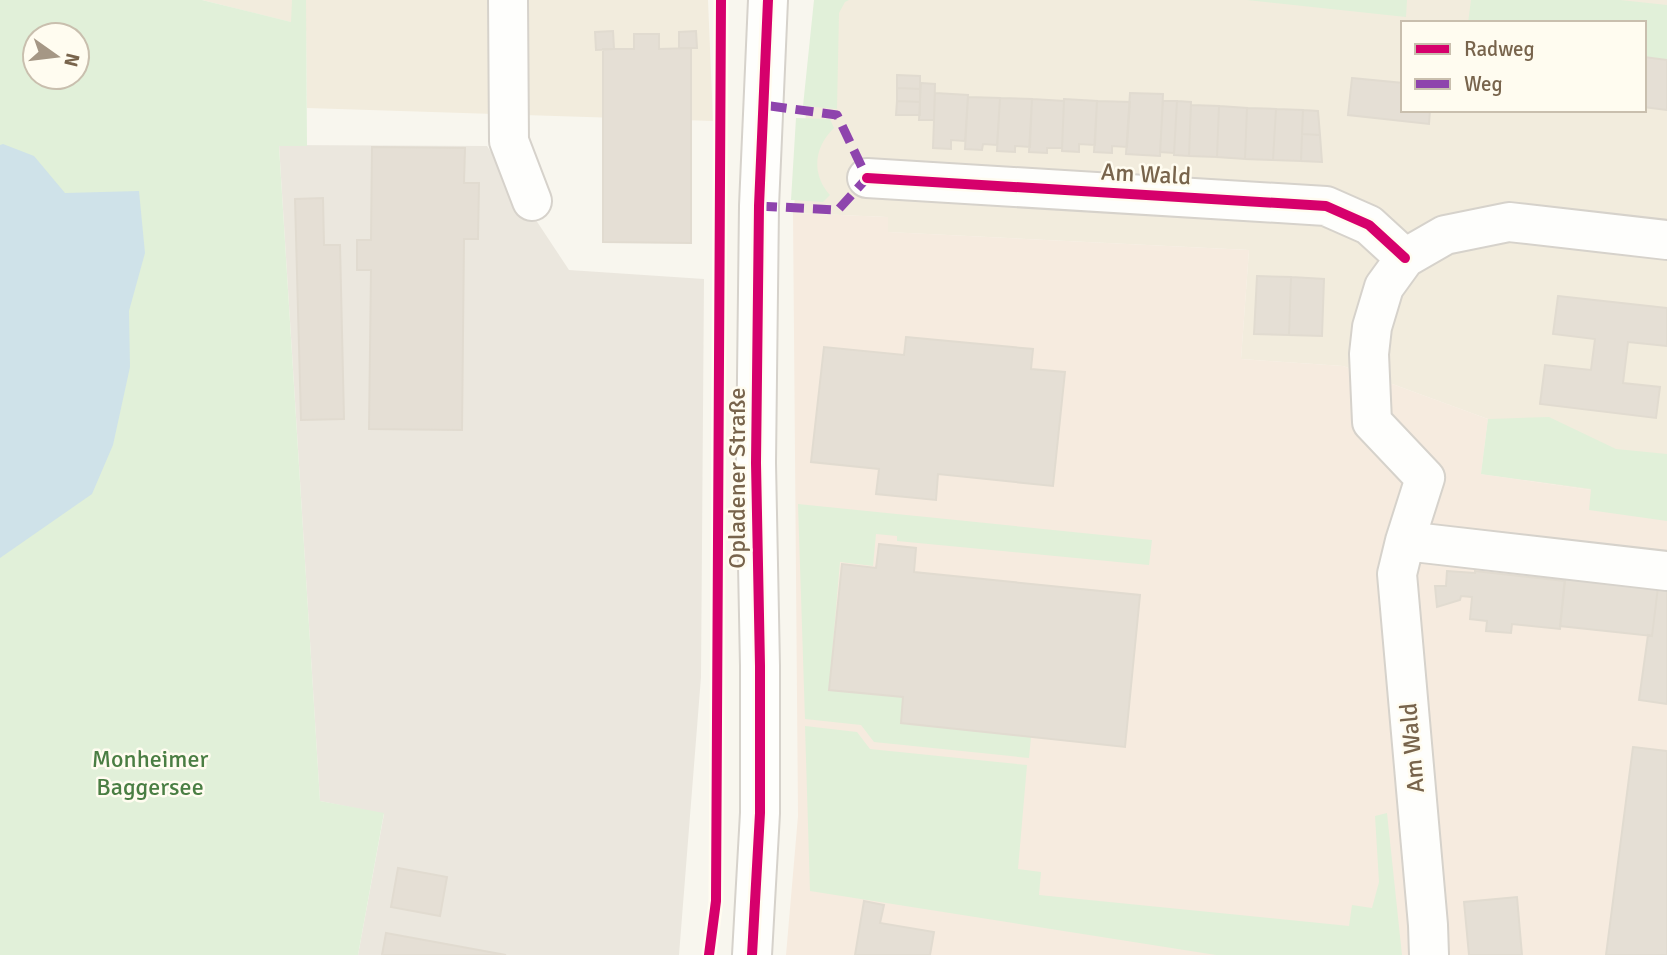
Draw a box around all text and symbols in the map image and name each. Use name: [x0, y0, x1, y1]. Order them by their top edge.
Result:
north arrow: [21, 21, 91, 91]
legend: [1401, 21, 1646, 112]
text: Radweg: [1464, 36, 1535, 62]
text: N: [58, 51, 85, 69]
text: Weg: [1464, 71, 1503, 97]
street label: Am Wald: [1100, 157, 1192, 191]
street label: Opladener Straße: [722, 387, 752, 569]
street label: Am Wald: [1393, 702, 1431, 794]
park label: Monheimer Baggersee: [92, 744, 208, 802]

